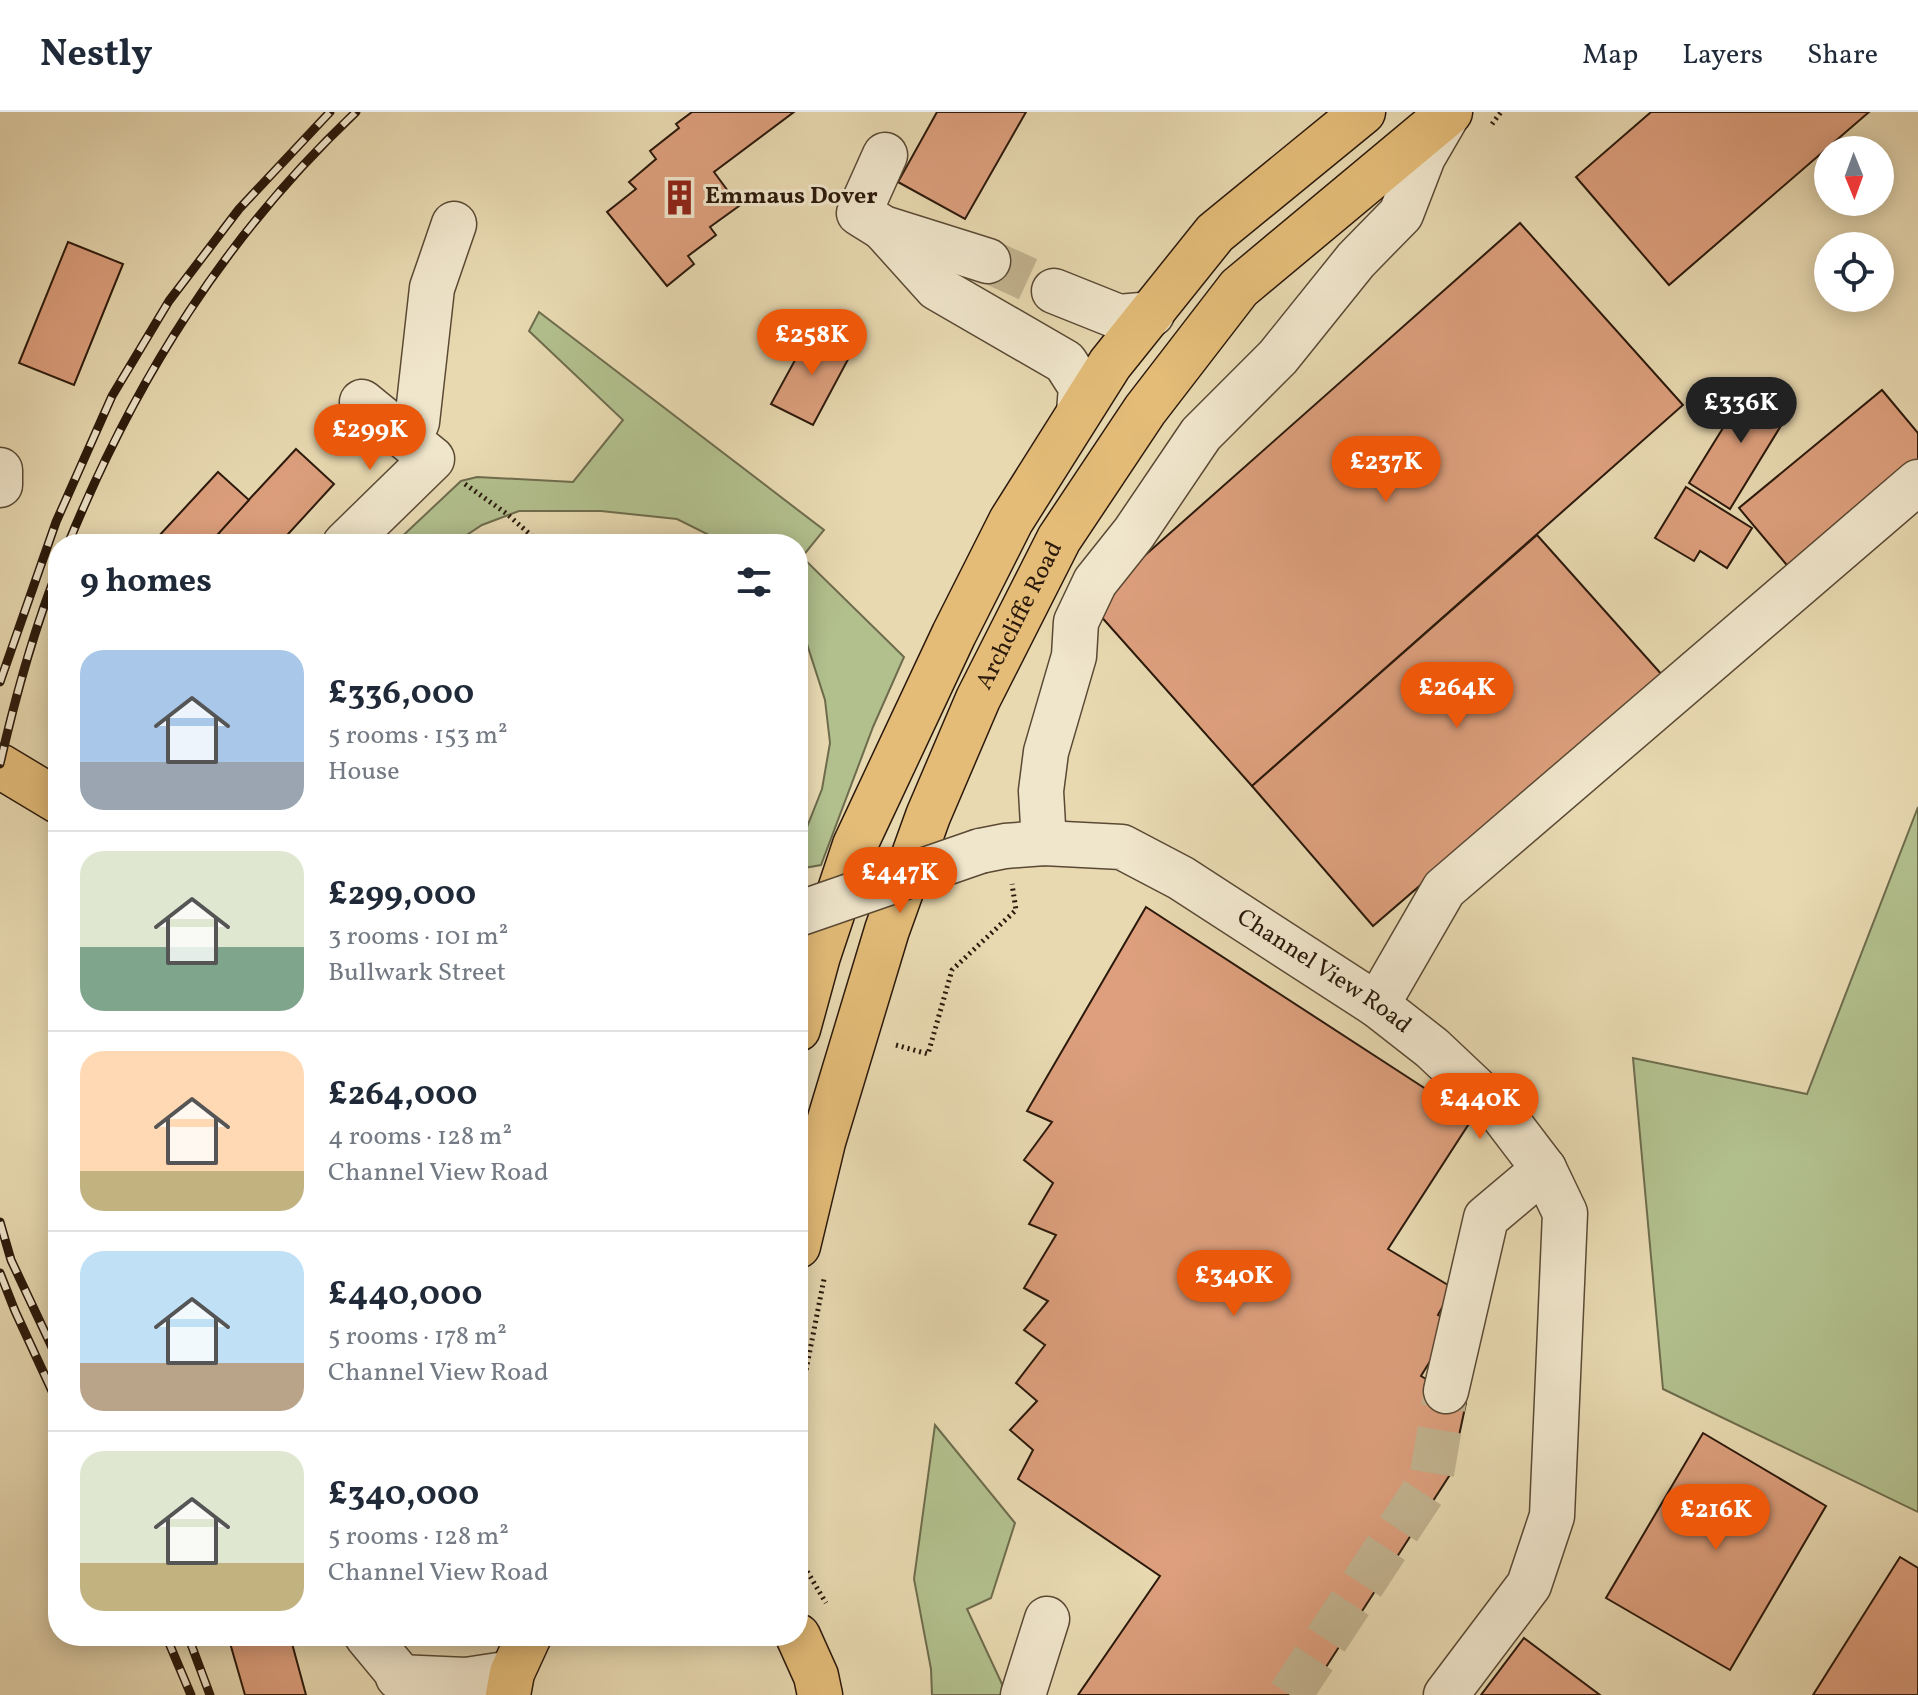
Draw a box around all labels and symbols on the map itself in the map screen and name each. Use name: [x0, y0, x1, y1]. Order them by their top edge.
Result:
north arrow: [1814, 136, 1894, 216]
building icon: Emmaus Dover: [660, 178, 698, 216]
place label: Emmaus Dover: [705, 180, 878, 214]
pin: £258K: [756, 309, 868, 377]
pin: £336K: [1685, 377, 1797, 445]
pin: £299K: [314, 404, 426, 472]
pin: £237K: [1330, 436, 1442, 504]
street label: Archcliffe Road: [968, 536, 1072, 696]
pin: £264K: [1401, 662, 1513, 730]
pin: £447K: [844, 847, 956, 915]
street label: Channel View Road: [1229, 901, 1418, 1042]
pin: £440K: [1424, 1073, 1536, 1141]
pin: £340K: [1178, 1250, 1290, 1318]
pin: £216K: [1660, 1484, 1772, 1552]

